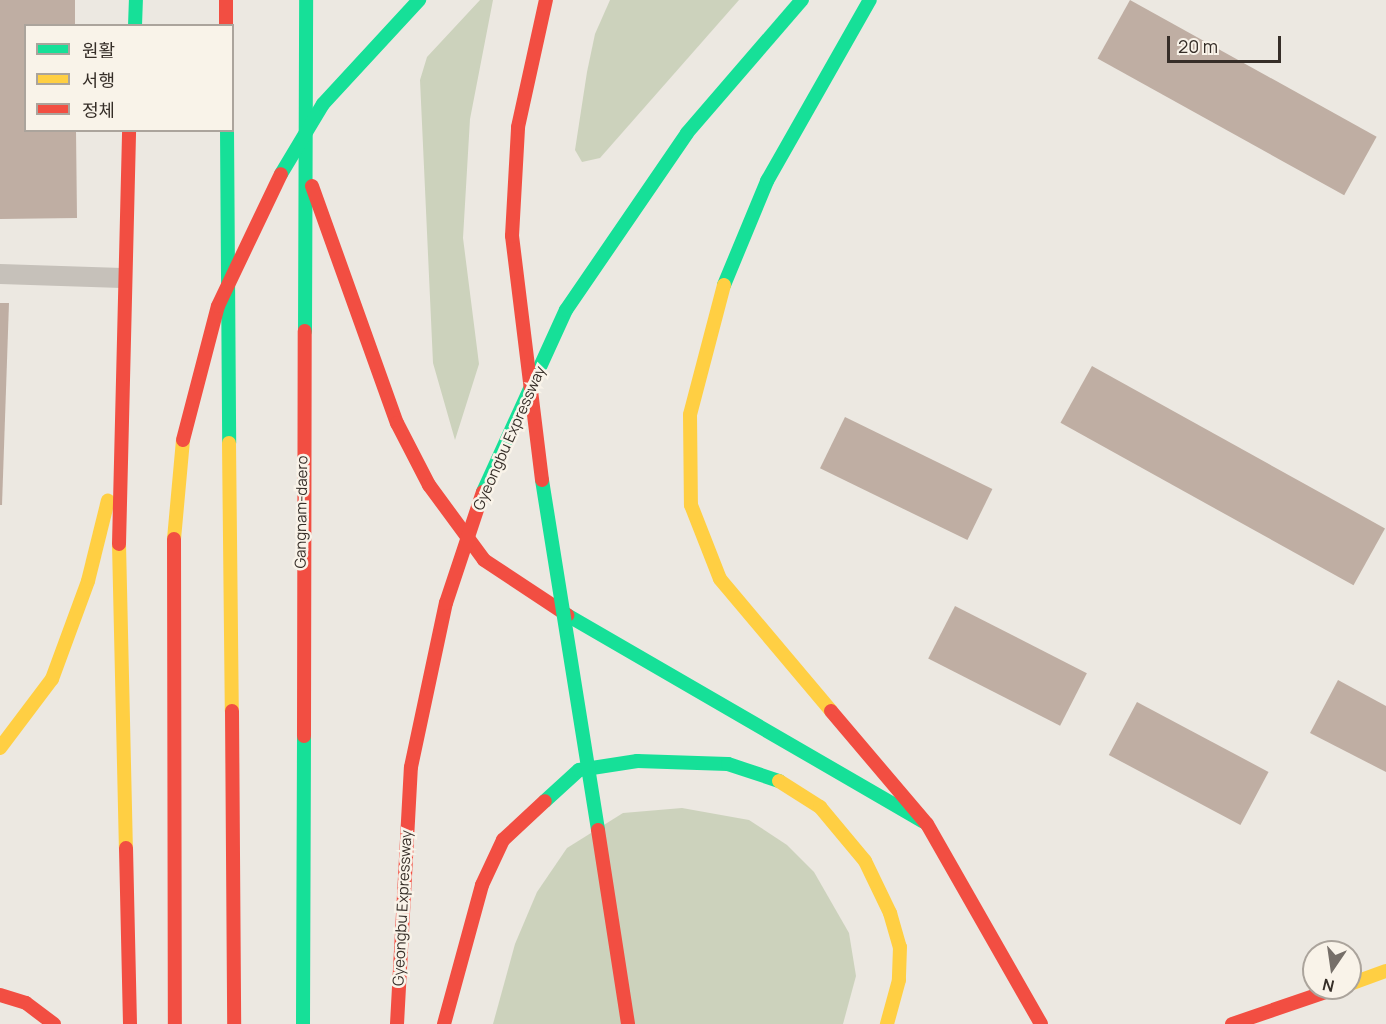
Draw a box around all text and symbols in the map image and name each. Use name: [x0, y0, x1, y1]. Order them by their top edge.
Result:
legend: [24, 24, 234, 132]
scale bar: [1170, 24, 1284, 62]
text: 20 m: [1178, 34, 1218, 58]
text: 원활: [82, 38, 115, 62]
text: 서행: [82, 68, 115, 92]
text: 정체: [82, 98, 115, 122]
street label: Gyeongbu Expressway: [469, 363, 549, 513]
street label: Gangnam-daero: [291, 455, 311, 569]
street label: Gyeongbu Expressway: [389, 830, 415, 986]
north arrow: [1302, 940, 1362, 1000]
text: N: [1320, 974, 1336, 998]

